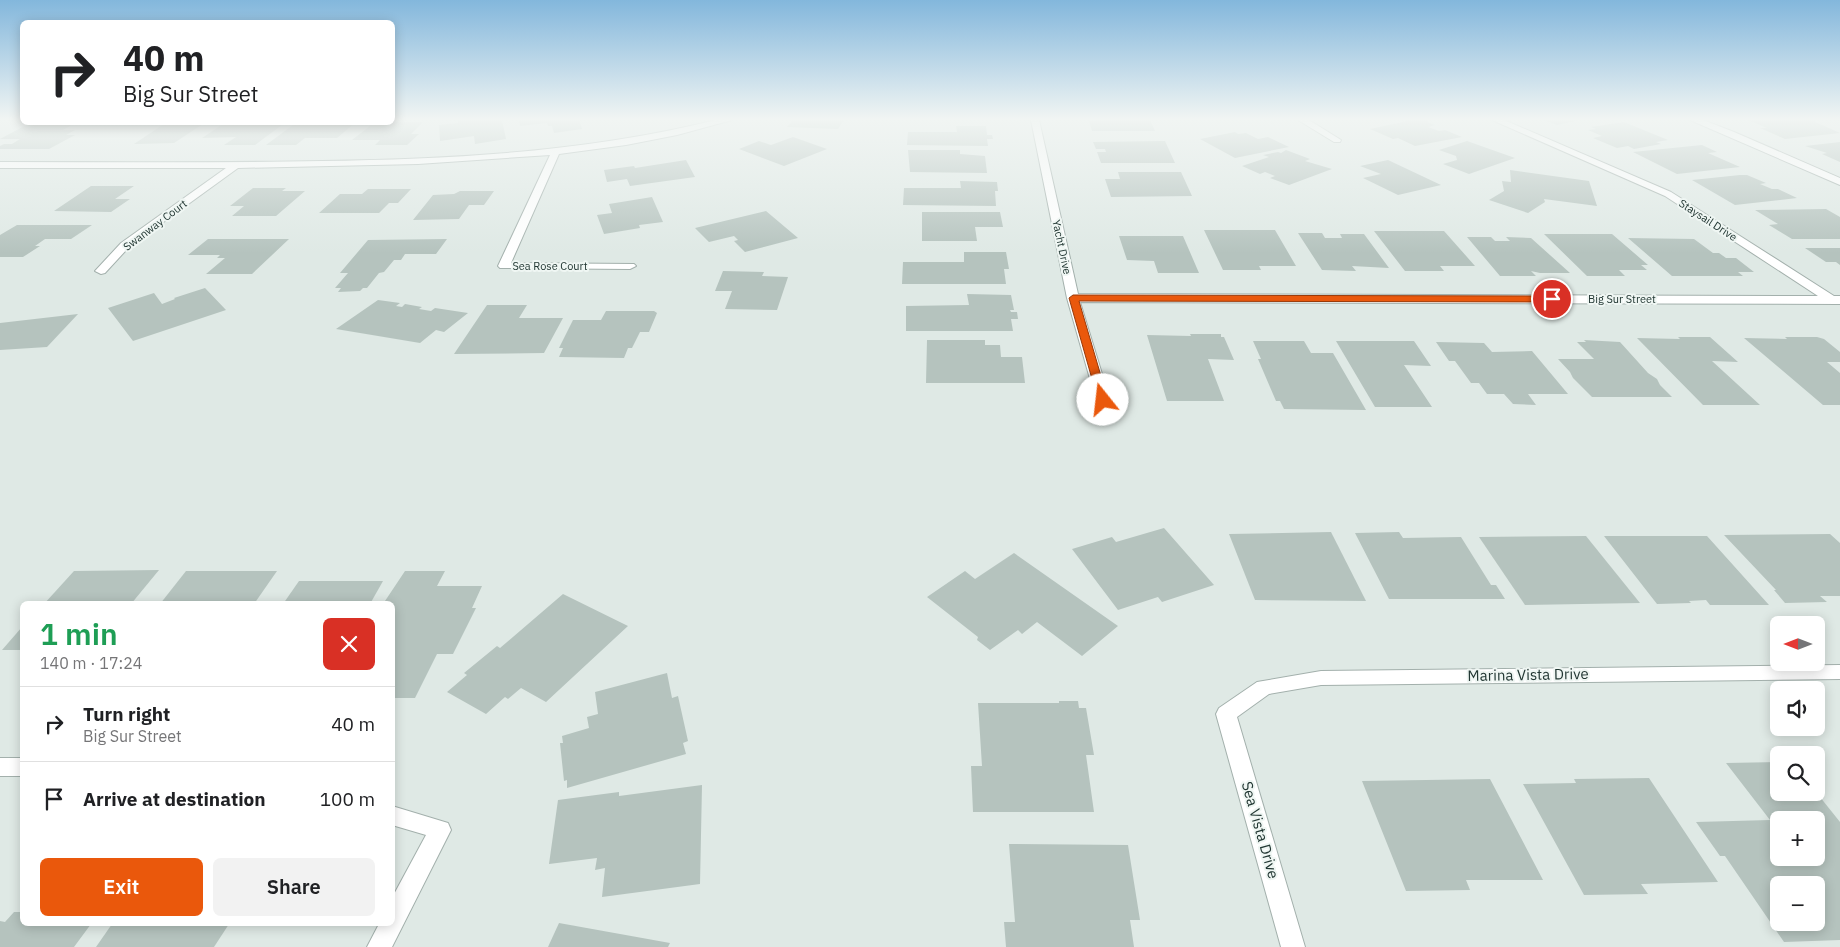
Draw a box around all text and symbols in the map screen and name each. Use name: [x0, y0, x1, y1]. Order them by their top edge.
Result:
text: 40 m: [123, 35, 205, 81]
icon: right: [40, 40, 105, 105]
text: Big Sur Street: [123, 79, 259, 108]
street label: Swanway Court: [120, 196, 190, 254]
street label: Staysail Drive: [1676, 196, 1740, 244]
street label: Yacht Drive: [1049, 218, 1075, 276]
street label: Sea Rose Court: [512, 259, 588, 273]
pin: [1531, 278, 1573, 320]
icon: arrive: [1538, 285, 1566, 313]
street label: Big Sur Street: [1588, 292, 1656, 306]
position arrow: [1076, 373, 1128, 425]
text: 1 min: [40, 614, 118, 653]
north arrow: [1770, 616, 1825, 671]
map controls: [1770, 616, 1825, 931]
button: close: [323, 618, 375, 670]
text: 140 m · 17:24: [40, 653, 142, 673]
street label: Marina Vista Drive: [1467, 664, 1589, 685]
button: sound: [1770, 681, 1825, 736]
text: Turn right: [83, 702, 170, 726]
icon: right: [40, 710, 68, 738]
text: 40 m: [331, 712, 375, 736]
text: Big Sur Street: [83, 726, 182, 746]
button: search: [1770, 746, 1825, 801]
street label: Sea Vista Drive: [1238, 779, 1283, 881]
icon: arrive: [40, 785, 68, 813]
text: Arrive at destination: [83, 787, 266, 811]
text: 100 m: [320, 787, 375, 811]
button: +: [1770, 811, 1825, 866]
button: Exit: [40, 858, 203, 916]
button: Share: [213, 858, 375, 916]
button: −: [1770, 876, 1825, 931]

